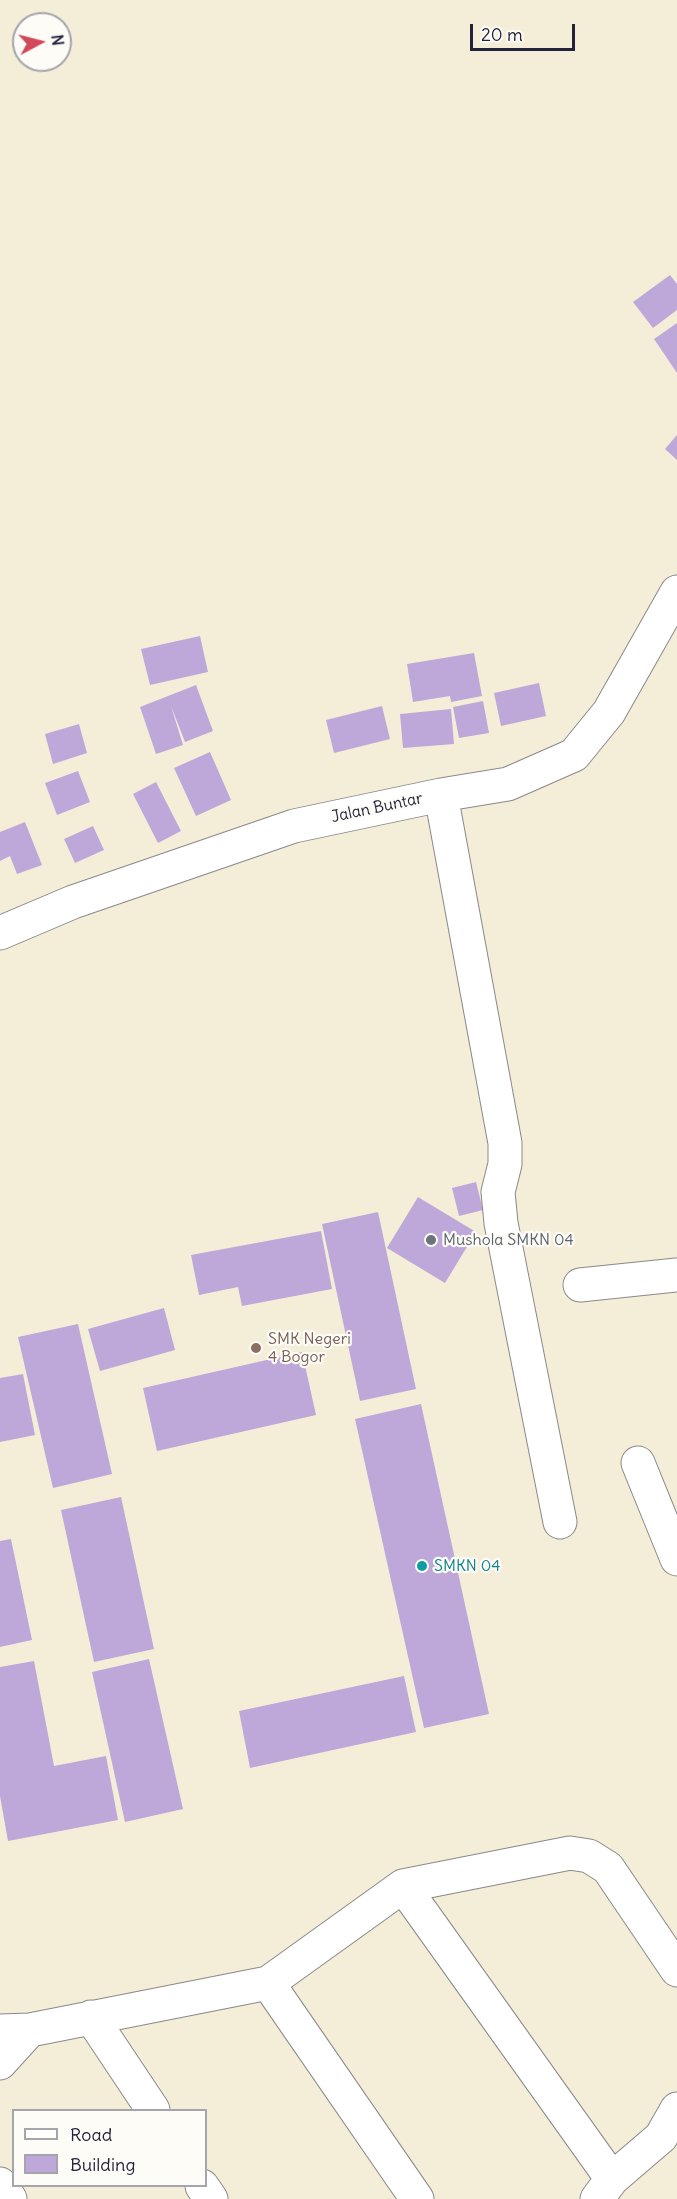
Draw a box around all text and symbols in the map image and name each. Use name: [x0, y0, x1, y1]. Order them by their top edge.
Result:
north arrow: [12, 12, 72, 72]
scale bar: [473, 12, 578, 50]
text: 20 m: [481, 23, 523, 46]
text: N: [47, 33, 68, 47]
street label: Jalan Buntar: [330, 789, 424, 827]
place label: Mushola SMKN 04: [443, 1230, 574, 1250]
marker: Mushola SMKN 04: [424, 1233, 438, 1247]
place label: SMK Negeri 4 Bogor: [268, 1329, 351, 1367]
marker: SMK Negeri 4 Bogor: [249, 1341, 263, 1355]
place label: SMKN 04: [434, 1556, 500, 1576]
marker: SMKN 04: [415, 1559, 429, 1573]
legend: [12, 2109, 207, 2187]
text: Road: [70, 2123, 112, 2146]
text: Building: [70, 2153, 135, 2176]

